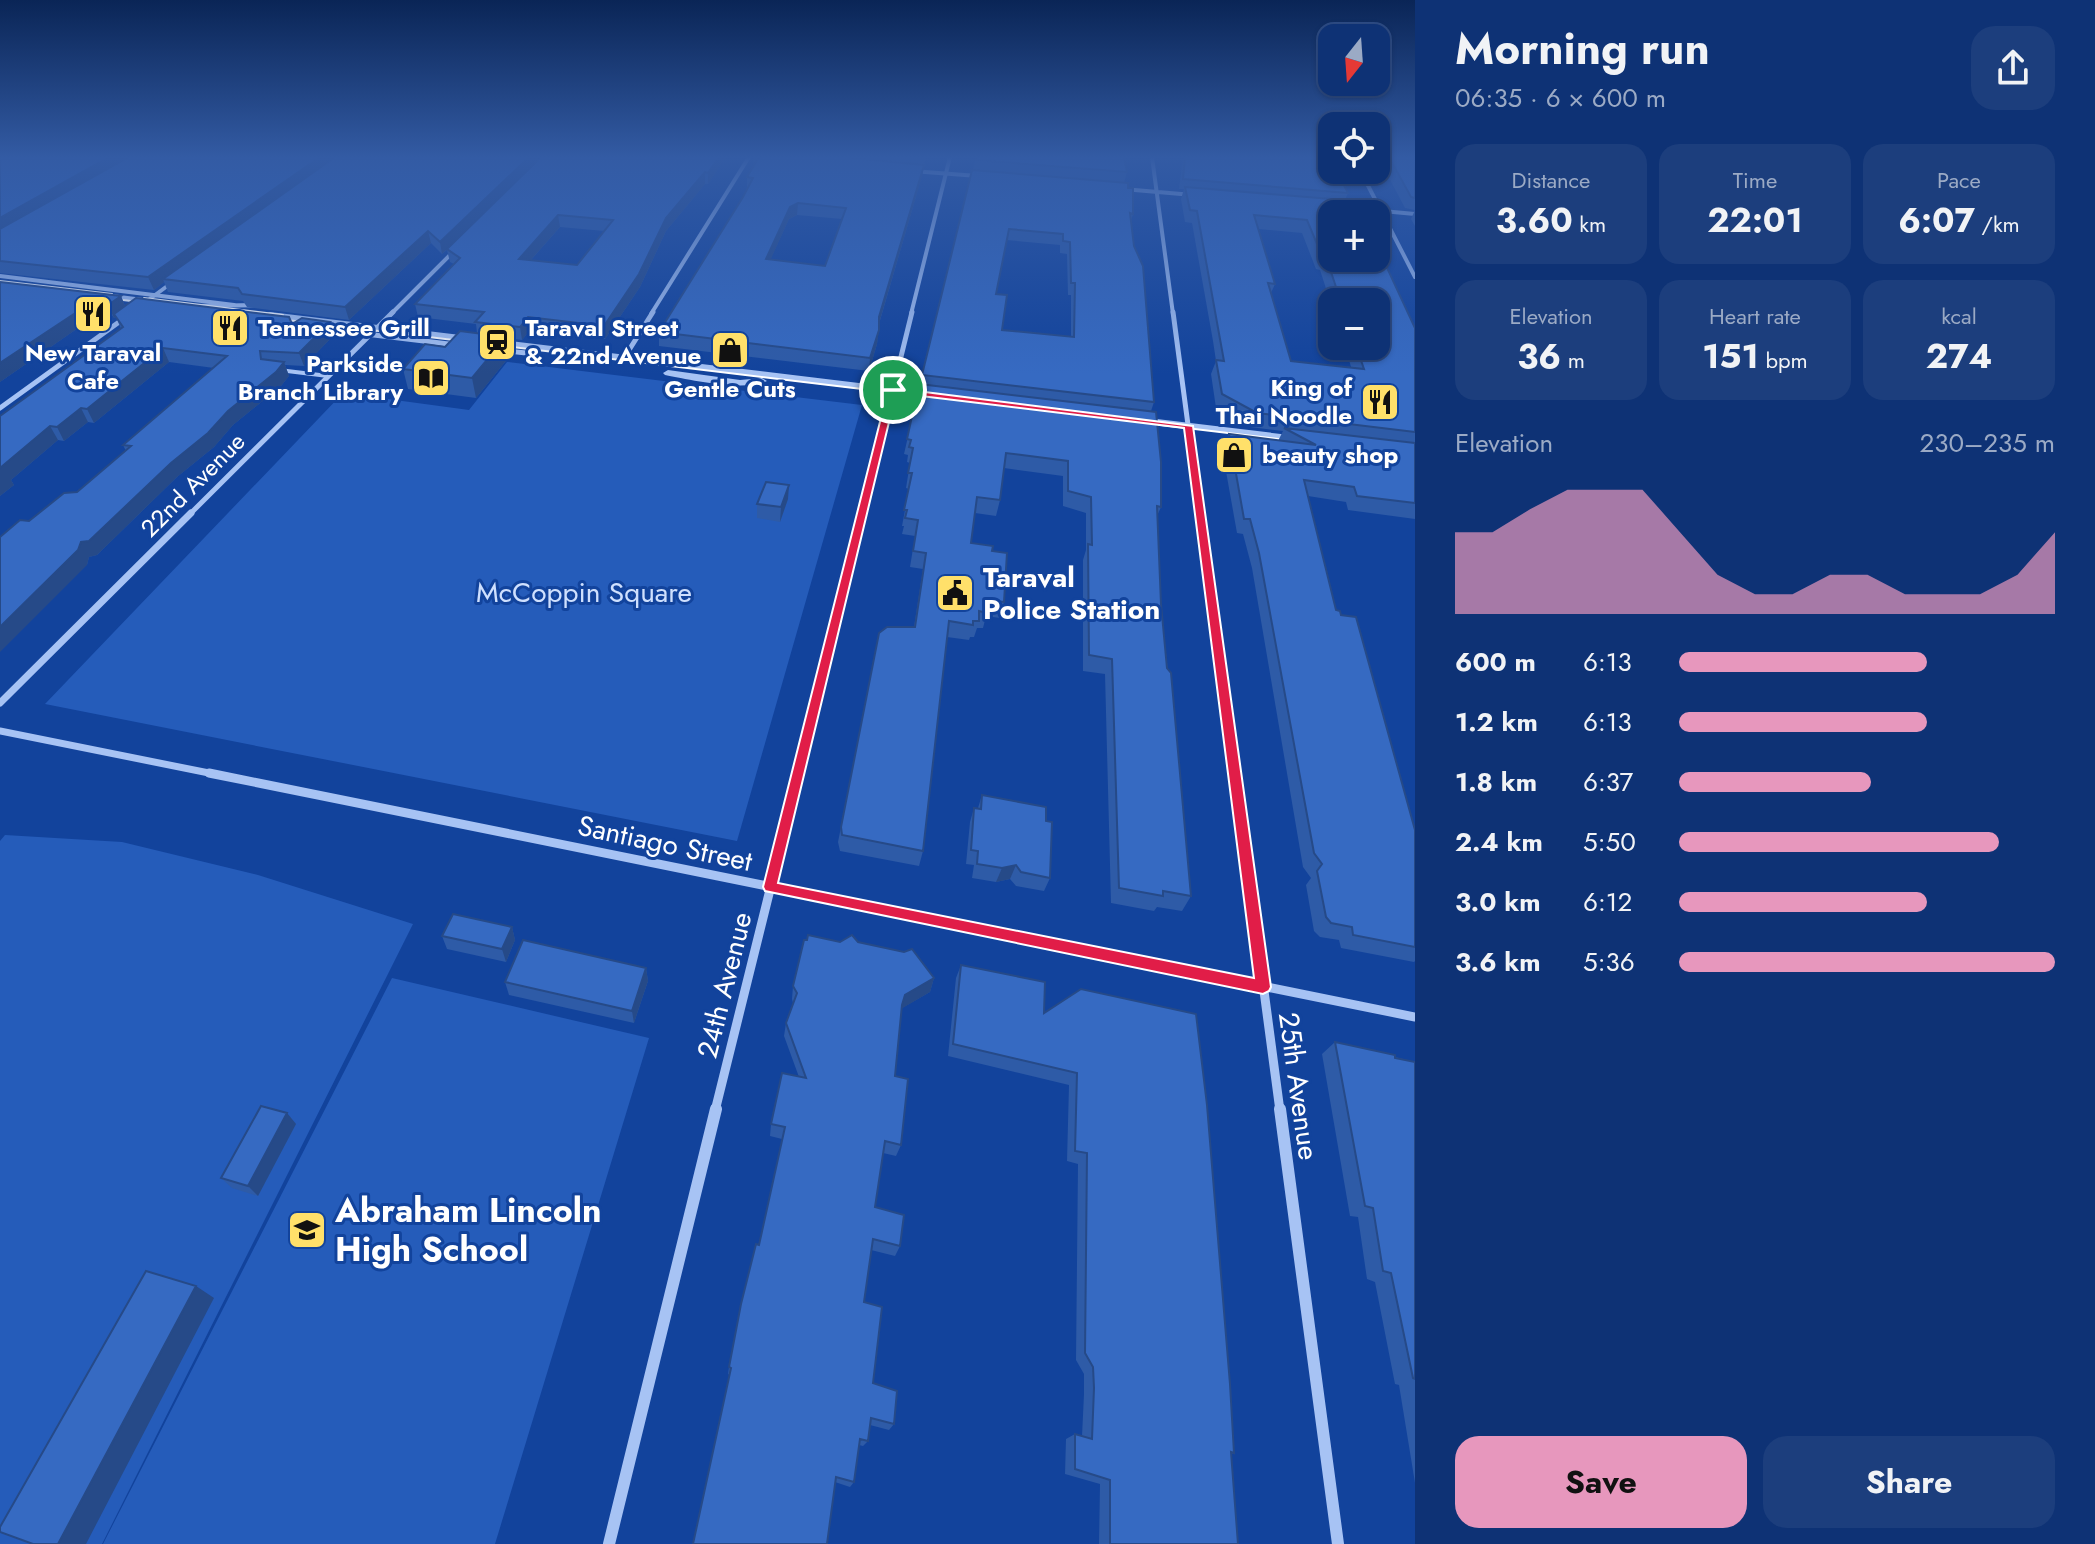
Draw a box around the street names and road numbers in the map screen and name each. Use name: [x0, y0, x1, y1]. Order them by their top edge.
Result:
street label: 22nd Avenue: [132, 424, 253, 545]
street label: Santiago Street: [574, 805, 756, 882]
street label: 24th Avenue: [687, 908, 762, 1063]
street label: 25th Avenue: [1268, 1010, 1329, 1163]

